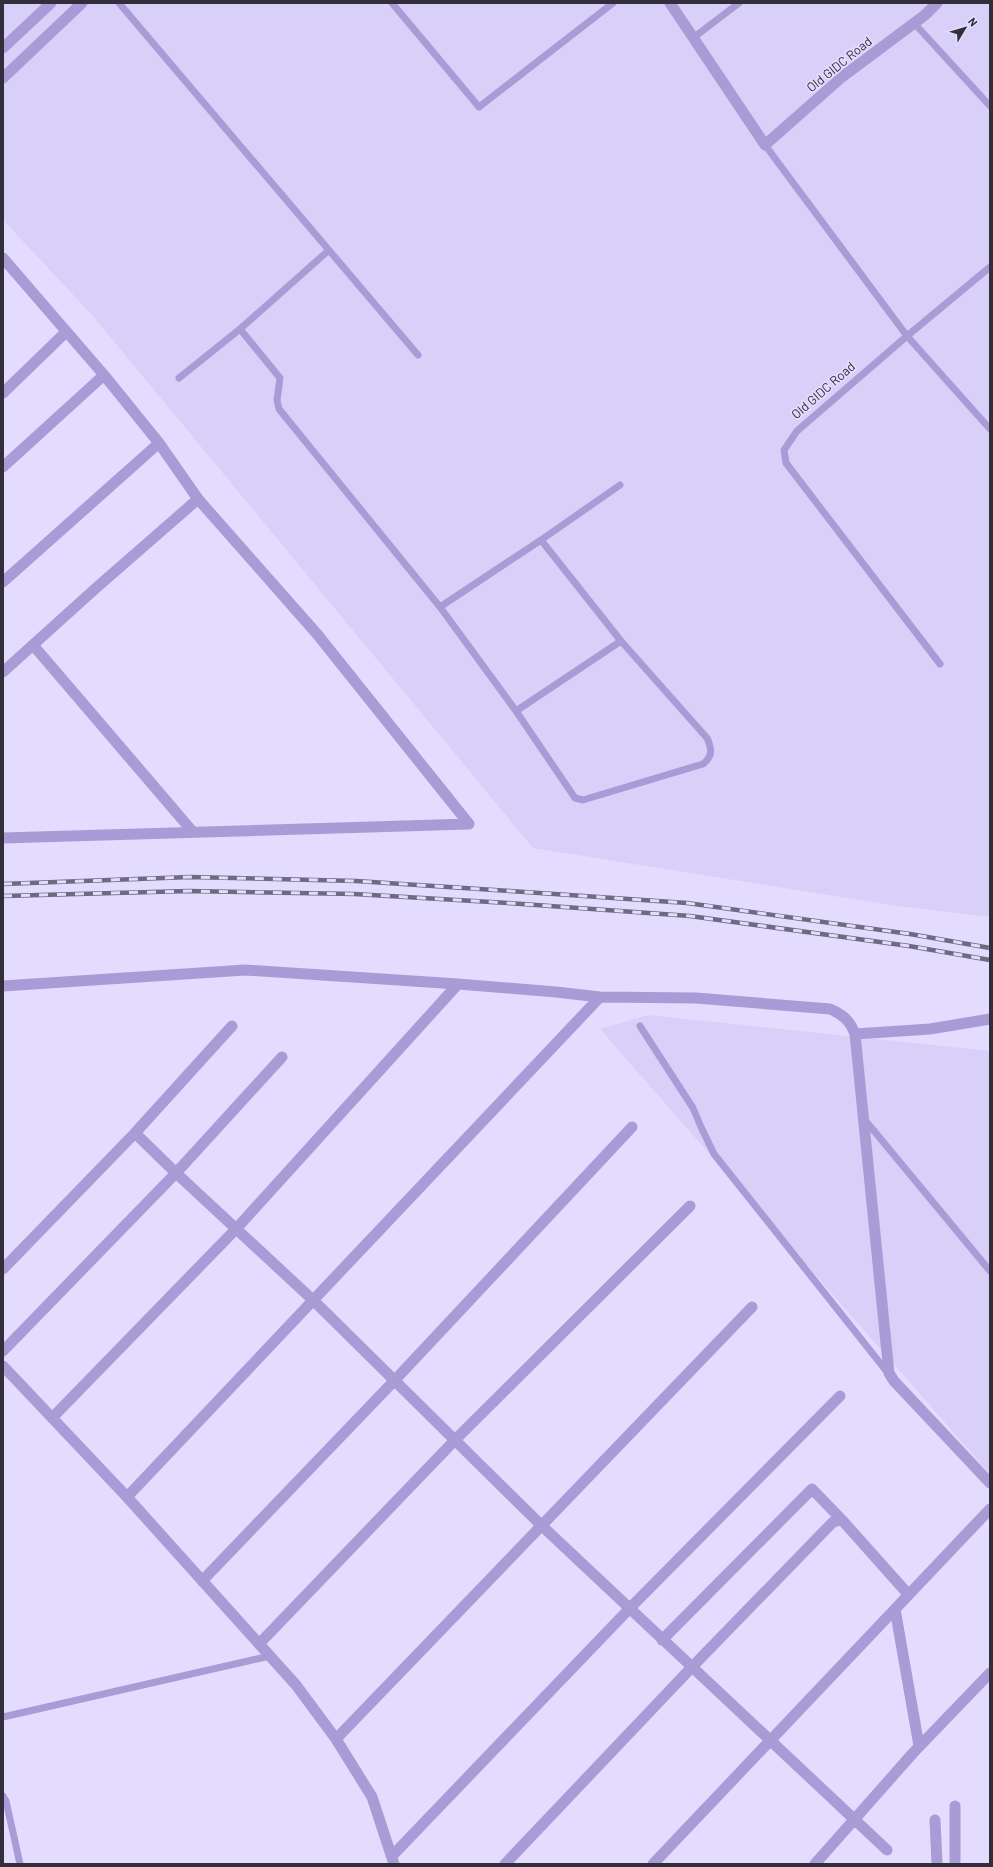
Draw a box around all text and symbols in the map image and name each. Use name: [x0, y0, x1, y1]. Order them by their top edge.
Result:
north arrow: [945, 8, 985, 48]
text: N: [966, 15, 981, 28]
street label: Old GIDC Road: [803, 33, 875, 95]
street label: Old GIDC Road: [788, 358, 858, 422]

